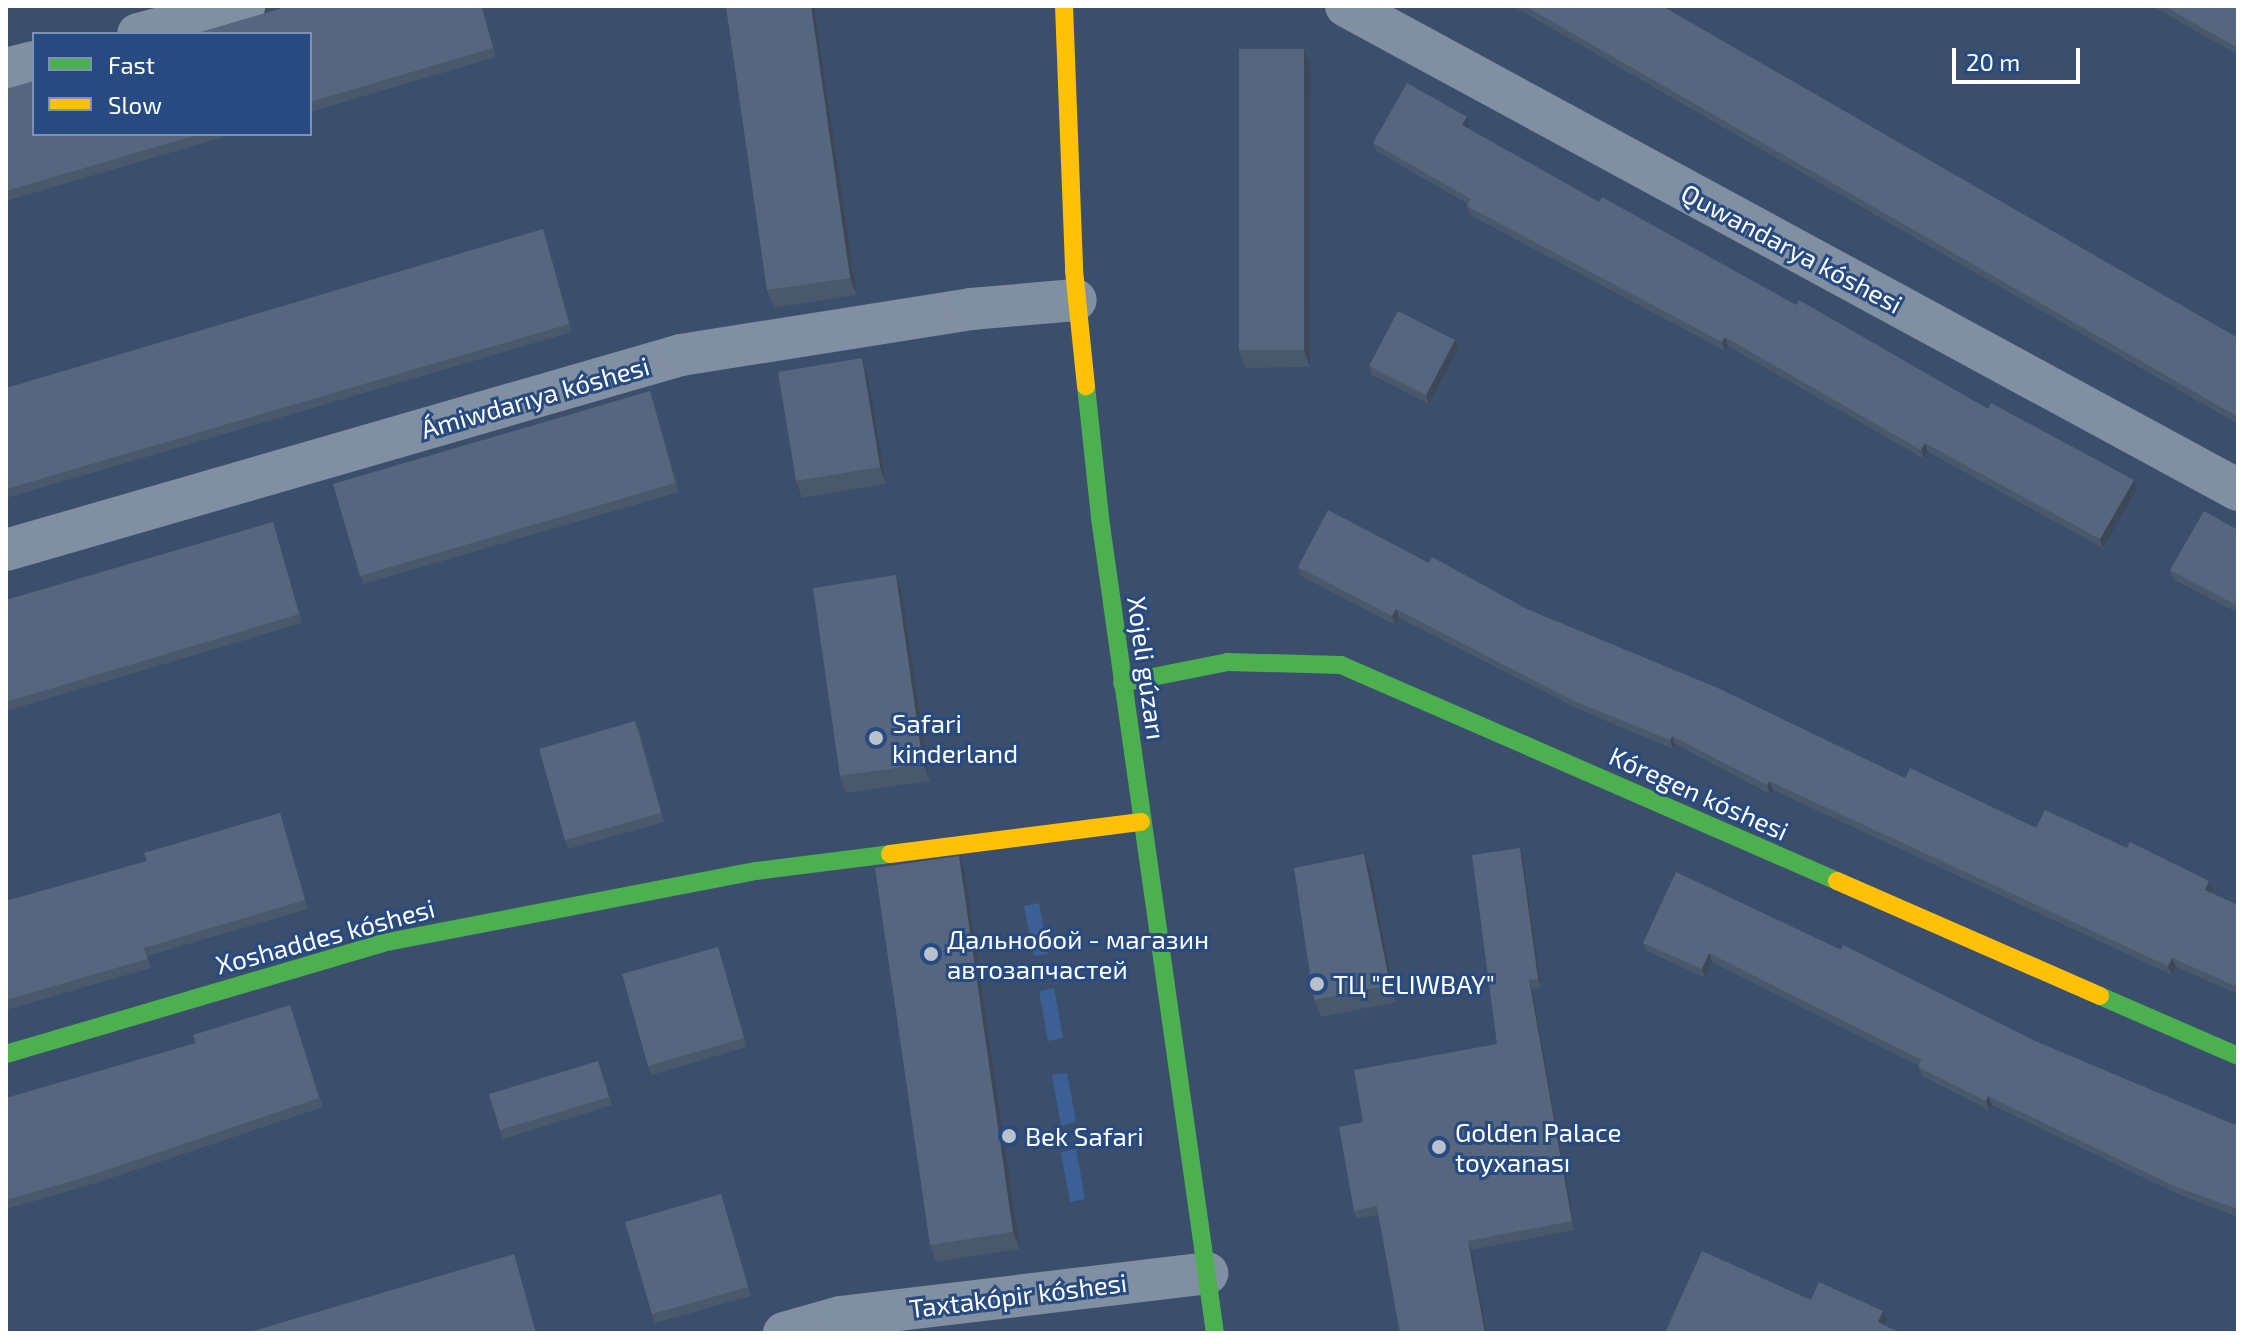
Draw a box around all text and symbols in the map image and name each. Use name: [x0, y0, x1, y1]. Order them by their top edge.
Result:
legend: [32, 32, 312, 136]
scale bar: [1956, 32, 2084, 82]
text: 20 m: [1966, 47, 2020, 76]
text: Fast: [108, 50, 155, 79]
text: Slow: [108, 90, 162, 119]
street label: Quwandarya kóshesi: [1676, 177, 1908, 319]
street label: Ámiwdarıya kóshesi: [417, 349, 653, 445]
street label: Xojeli gúzarı: [1121, 594, 1173, 742]
place label: Safari kinderland: [892, 707, 1018, 768]
marker: Safari kinderland: [867, 729, 885, 747]
street label: Kóregen kóshesi: [1605, 740, 1793, 846]
street label: Xoshaddes kóshesi: [212, 892, 438, 980]
place label: Дальнобой - магазин автозапчастей: [947, 923, 1209, 984]
marker: Дальнобой - магазин автозапчастей: [922, 945, 940, 963]
place label: ТЦ "ELIWBAY": [1333, 968, 1495, 1000]
marker: ТЦ "ELIWBAY": [1308, 975, 1326, 993]
place label: Golden Palace toyxanası: [1455, 1116, 1622, 1178]
place label: Bek Safari: [1025, 1120, 1144, 1152]
marker: Bek Safari: [1000, 1127, 1018, 1145]
marker: Golden Palace toyxanası: [1430, 1138, 1448, 1156]
street label: Taxtakópir kóshesi: [907, 1266, 1129, 1324]

